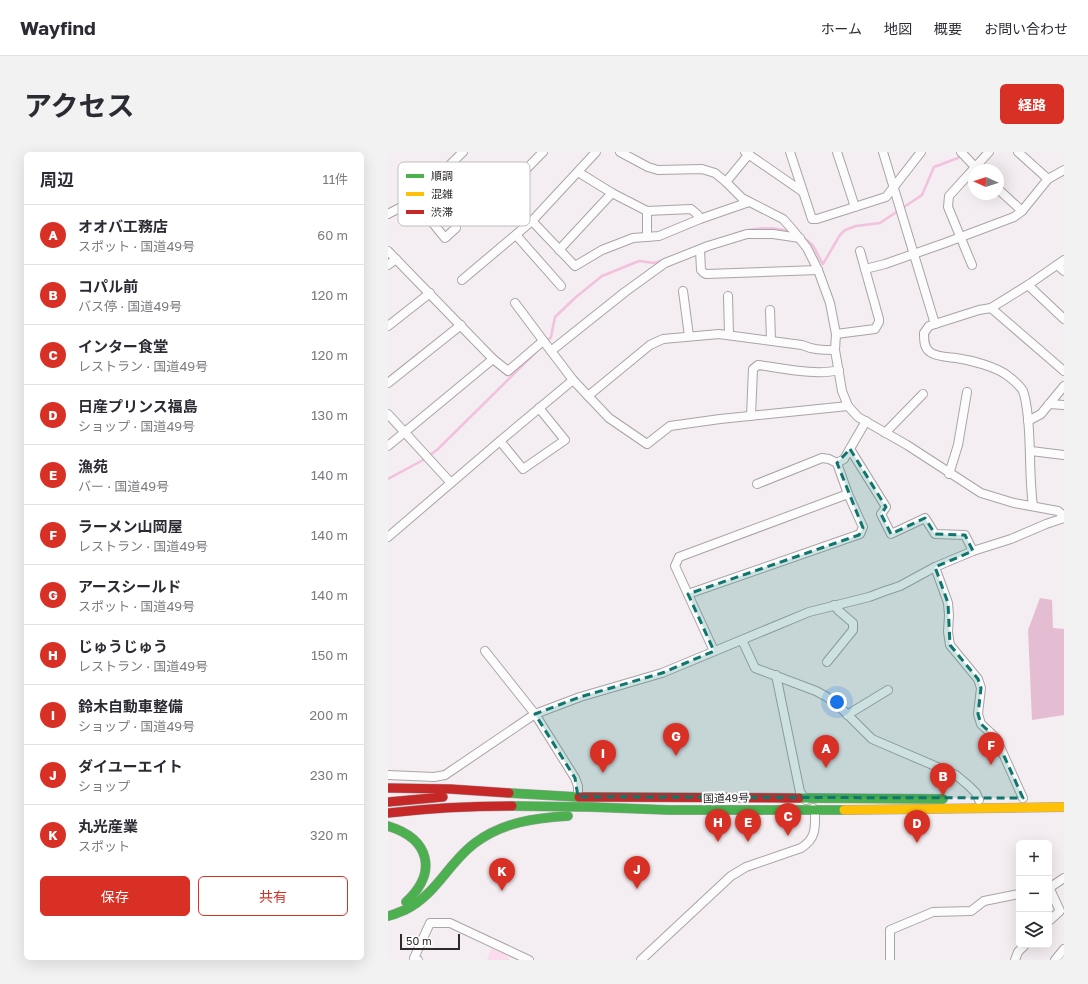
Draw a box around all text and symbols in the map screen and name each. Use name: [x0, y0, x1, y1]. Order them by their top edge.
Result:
text: Wayfind: [20, 16, 96, 39]
text: ホーム: [820, 20, 862, 37]
text: 地図: [884, 20, 912, 37]
text: 概要: [934, 20, 962, 37]
text: お問い合わせ: [984, 20, 1068, 37]
button: 経路: [1000, 84, 1064, 124]
text: アクセス: [24, 89, 135, 122]
legend: [398, 162, 530, 226]
north arrow: [968, 164, 1004, 200]
text: 周辺: [40, 169, 74, 190]
text: 順調: [431, 169, 453, 182]
text: 11件: [322, 171, 348, 187]
text: 混雑: [431, 187, 453, 200]
text: 渋滞: [431, 205, 453, 218]
text: オオバ工務店: [78, 217, 168, 235]
text: A: [48, 227, 58, 243]
text: 60 m: [317, 227, 348, 243]
text: スポット · 国道49号: [78, 238, 195, 254]
text: コパル前: [78, 277, 138, 295]
text: B: [48, 287, 58, 303]
text: 120 m: [311, 287, 348, 303]
text: バス停 · 国道49号: [78, 298, 182, 314]
text: インター食堂: [78, 337, 168, 355]
text: C: [48, 347, 58, 363]
text: 120 m: [311, 347, 348, 363]
text: レストラン · 国道49号: [78, 358, 208, 374]
text: 日産プリンス福島: [78, 397, 198, 415]
text: D: [48, 407, 58, 423]
text: 130 m: [311, 407, 348, 423]
text: ショップ · 国道49号: [78, 418, 195, 434]
text: 漁苑: [78, 457, 108, 475]
text: E: [49, 467, 57, 483]
text: 140 m: [311, 467, 348, 483]
text: バー · 国道49号: [78, 478, 169, 494]
text: ラーメン山岡屋: [78, 517, 182, 535]
text: F: [49, 527, 57, 543]
text: 140 m: [311, 527, 348, 543]
text: レストラン · 国道49号: [78, 538, 208, 554]
text: アースシールド: [78, 577, 181, 595]
text: G: [48, 587, 58, 603]
text: 140 m: [311, 587, 348, 603]
text: スポット · 国道49号: [78, 598, 195, 614]
text: じゅうじゅう: [78, 637, 168, 655]
text: H: [48, 647, 58, 663]
text: 150 m: [311, 647, 348, 663]
text: レストラン · 国道49号: [78, 658, 208, 674]
your location: [827, 692, 847, 712]
text: 鈴木自動車整備: [78, 697, 183, 715]
text: I: [51, 707, 55, 723]
text: 200 m: [310, 707, 348, 723]
text: ショップ · 国道49号: [78, 718, 195, 734]
pin: G: [663, 723, 689, 756]
pin: F: [978, 732, 1004, 765]
pin: A: [813, 735, 839, 768]
pin: I: [590, 740, 616, 773]
text: ダイユーエイト: [78, 757, 183, 775]
pin: B: [930, 763, 956, 796]
text: J: [49, 767, 57, 783]
text: 230 m: [310, 767, 348, 783]
text: ショップ: [78, 778, 130, 794]
street label: 国道49号: [703, 791, 749, 804]
pin: C: [775, 803, 801, 836]
pin: H: [705, 809, 731, 842]
pin: E: [735, 809, 761, 842]
pin: D: [904, 810, 930, 843]
text: 丸光産業: [78, 817, 138, 835]
text: K: [48, 827, 58, 843]
text: 320 m: [310, 827, 348, 843]
text: スポット: [78, 838, 130, 854]
map controls: [1016, 840, 1052, 948]
button: +: [1016, 840, 1052, 876]
pin: J: [624, 856, 650, 889]
pin: K: [489, 858, 515, 891]
button: 保存: [40, 876, 190, 916]
button: 共有: [198, 876, 348, 916]
button: −: [1016, 876, 1052, 912]
button: layers: [1016, 912, 1052, 948]
scale bar: [400, 932, 460, 951]
text: 50 m: [406, 934, 432, 947]

